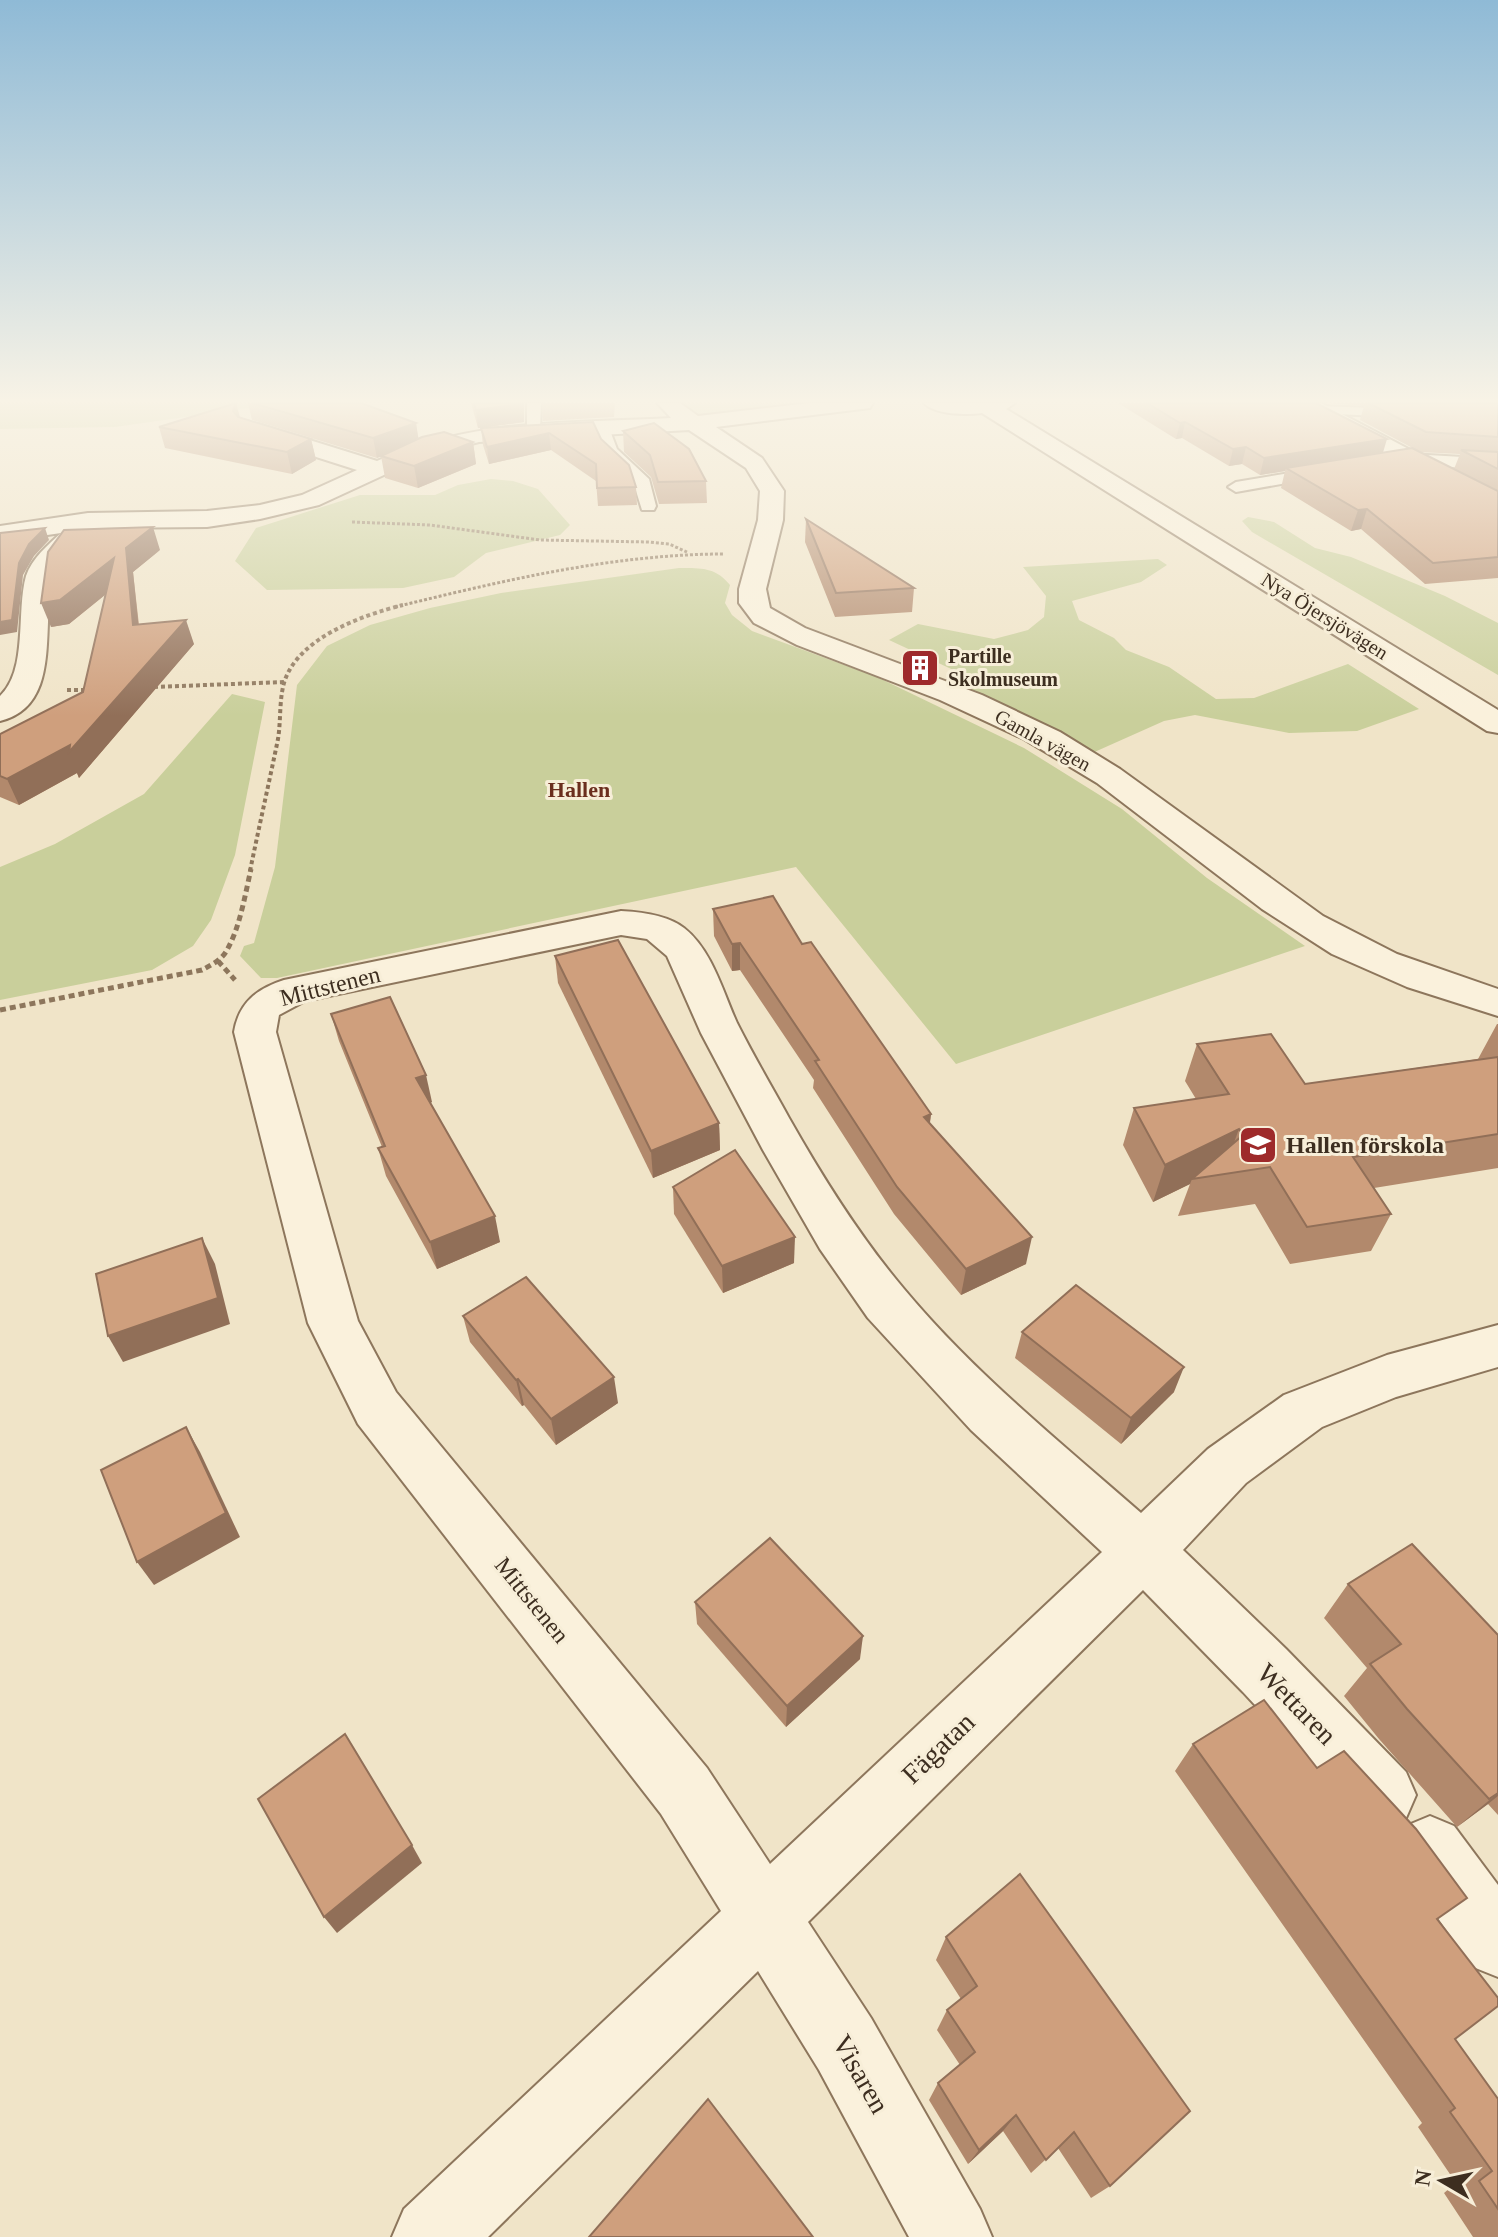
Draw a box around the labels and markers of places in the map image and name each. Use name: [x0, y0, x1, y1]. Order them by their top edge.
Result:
place label: Partille Skolmuseum: [948, 645, 1058, 690]
building icon: Partille Skolmuseum: [899, 647, 941, 689]
school or university icon: Hallen förskola: [1237, 1124, 1279, 1166]
place label: Hallen förskola: [1286, 1132, 1444, 1158]

